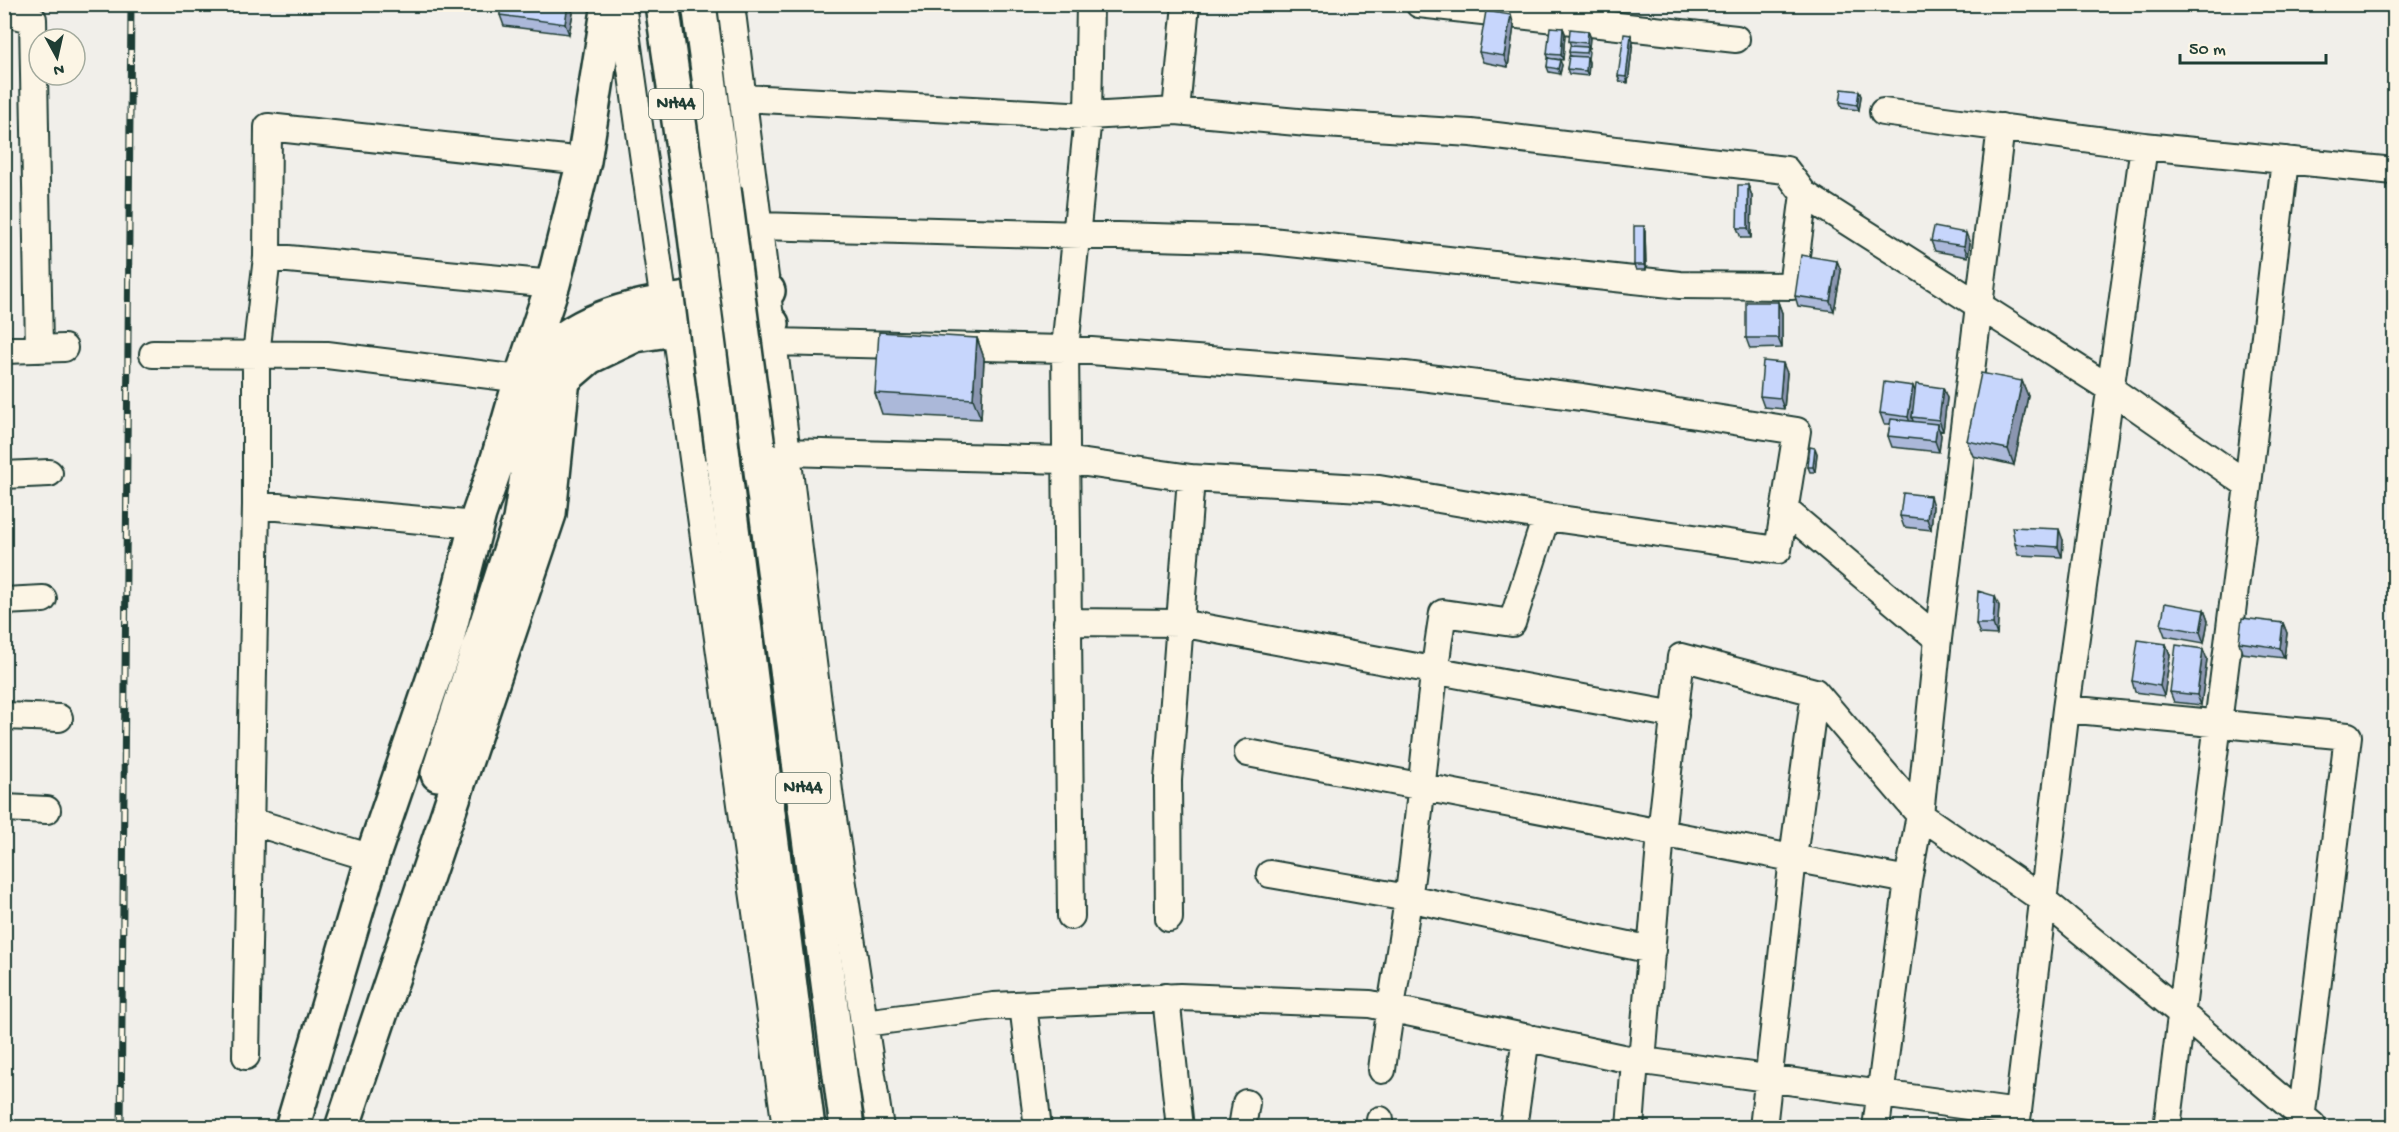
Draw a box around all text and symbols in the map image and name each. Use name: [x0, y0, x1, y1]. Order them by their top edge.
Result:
north arrow: [27, 27, 87, 87]
scale bar: [2180, 27, 2326, 65]
text: 50 m: [2189, 40, 2226, 61]
text: N: [52, 58, 65, 79]
road number: NH44: [649, 89, 703, 119]
road number: NH44: [776, 773, 830, 803]

